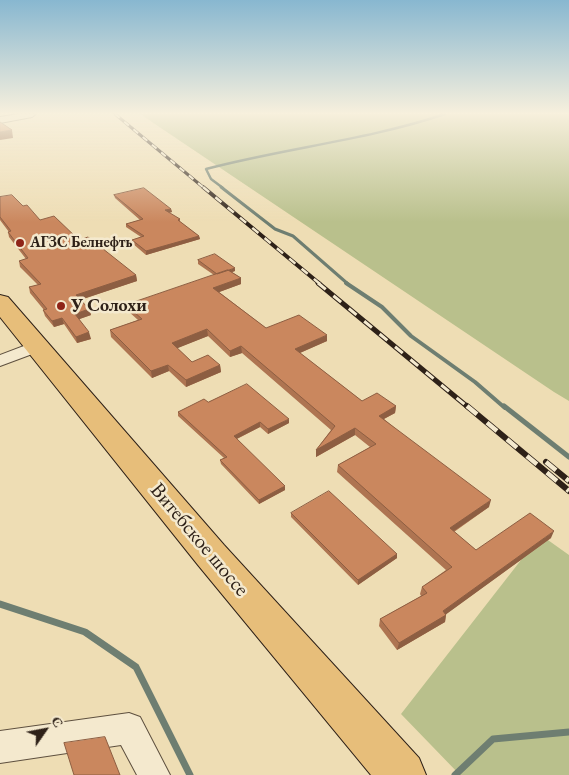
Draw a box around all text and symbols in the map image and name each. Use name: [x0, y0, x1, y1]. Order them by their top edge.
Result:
place label: АГЗС Белнефть: [30, 234, 132, 252]
marker: АГЗС Белнефть: [14, 237, 26, 249]
place label: У Солохи: [71, 295, 147, 317]
marker: У Солохи: [55, 300, 67, 312]
street label: Витебское шоссе: [144, 478, 254, 602]
north arrow: [20, 705, 70, 755]
text: С: [47, 713, 68, 731]

